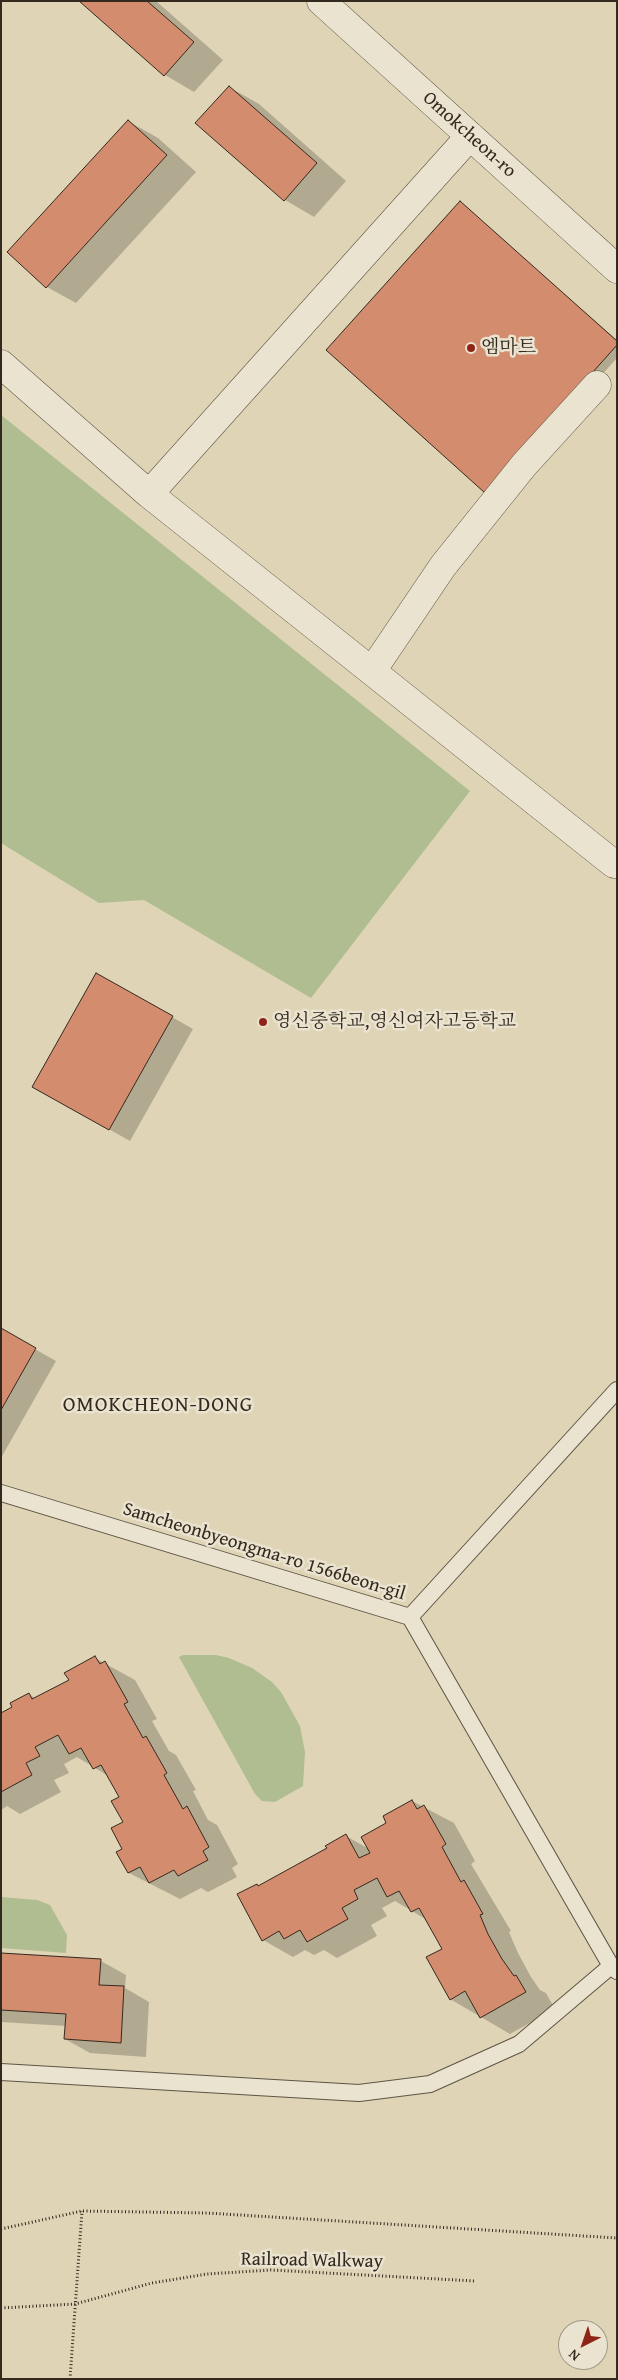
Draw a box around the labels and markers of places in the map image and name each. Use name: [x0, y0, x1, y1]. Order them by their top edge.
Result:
place label: 엠마트: [481, 337, 536, 359]
marker: 엠마트: [465, 342, 477, 354]
place label: 영신중학교,영신여자고등학교: [273, 1011, 516, 1033]
marker: 영신중학교,영신여자고등학교: [257, 1016, 269, 1028]

